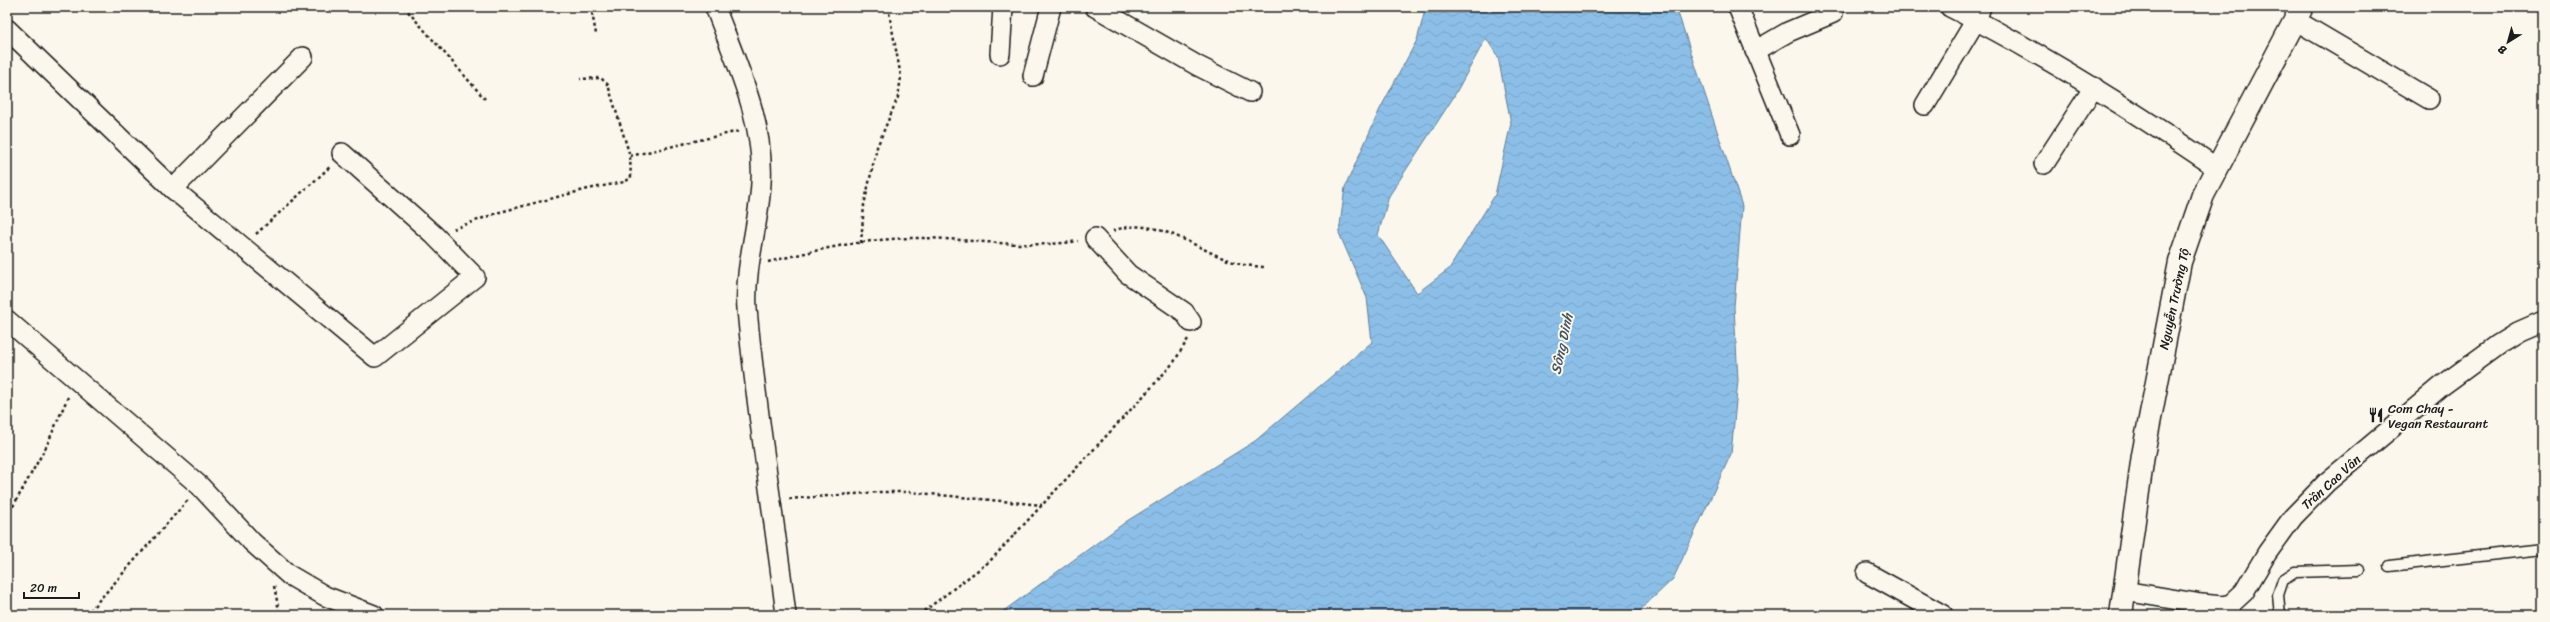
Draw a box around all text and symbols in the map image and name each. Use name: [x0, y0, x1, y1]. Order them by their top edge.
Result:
north arrow: [2488, 22, 2528, 62]
text: B: [2494, 40, 2511, 59]
street label: Nguyễn Trường Tộ: [2152, 246, 2196, 352]
water label: Sông Dinh: [1543, 310, 1581, 377]
place label: Com Chay - Vegan Restaurant: [2388, 397, 2488, 435]
restaurant icon: Com Chay - Vegan Restaurant: [2367, 406, 2385, 424]
street label: Trần Cao Vân: [2296, 449, 2366, 515]
scale bar: [24, 574, 79, 600]
text: 20 m: [30, 577, 57, 599]

